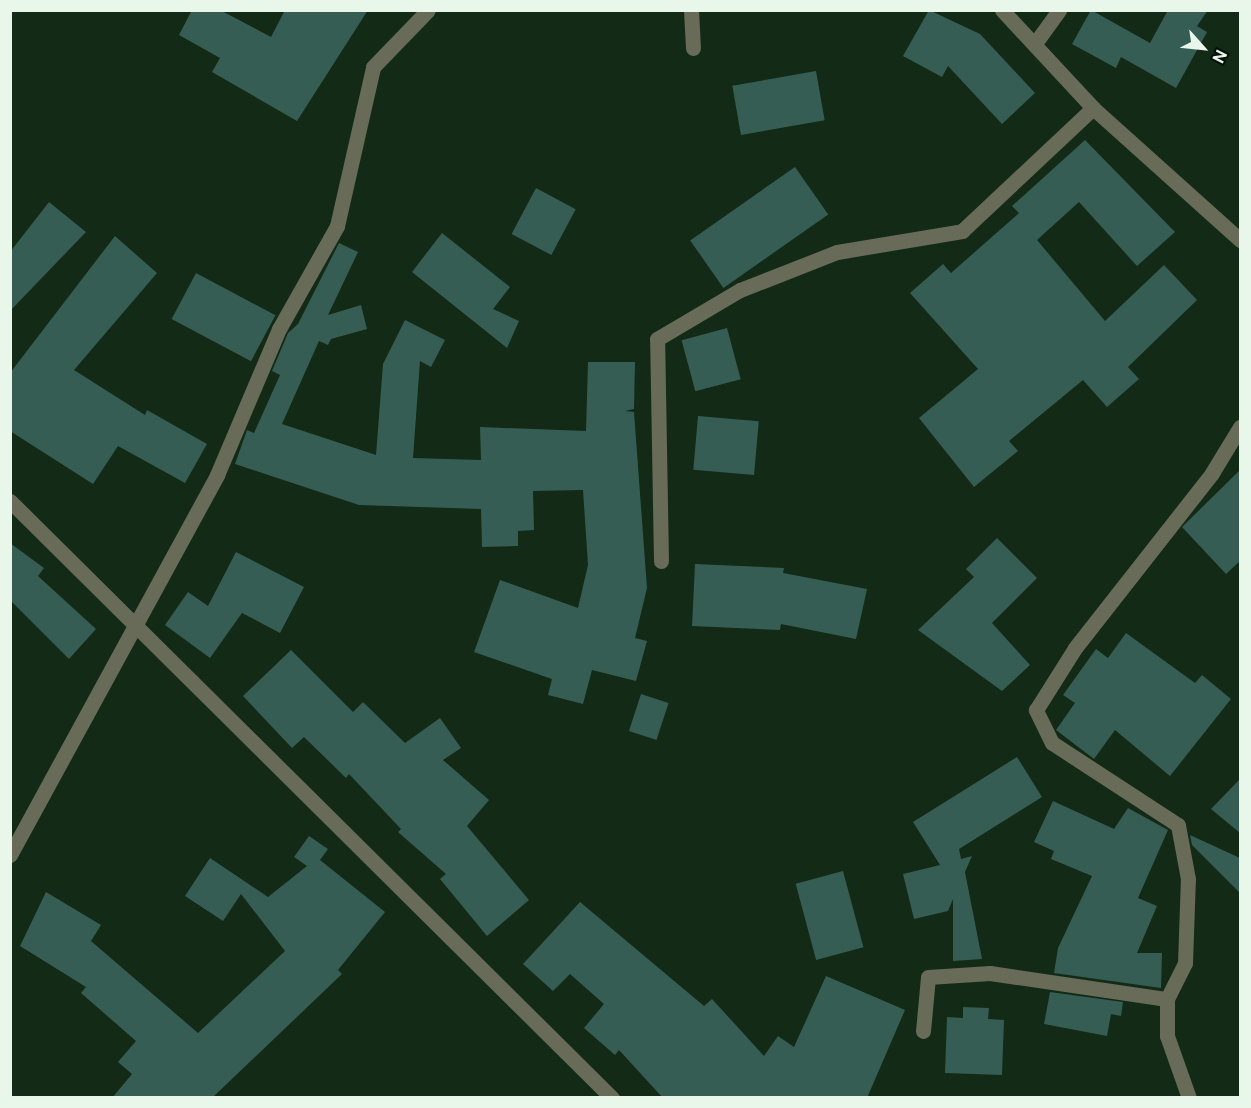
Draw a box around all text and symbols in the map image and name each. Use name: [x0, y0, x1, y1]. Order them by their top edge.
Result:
north arrow: [1173, 18, 1233, 78]
text: N: [1208, 47, 1231, 66]

